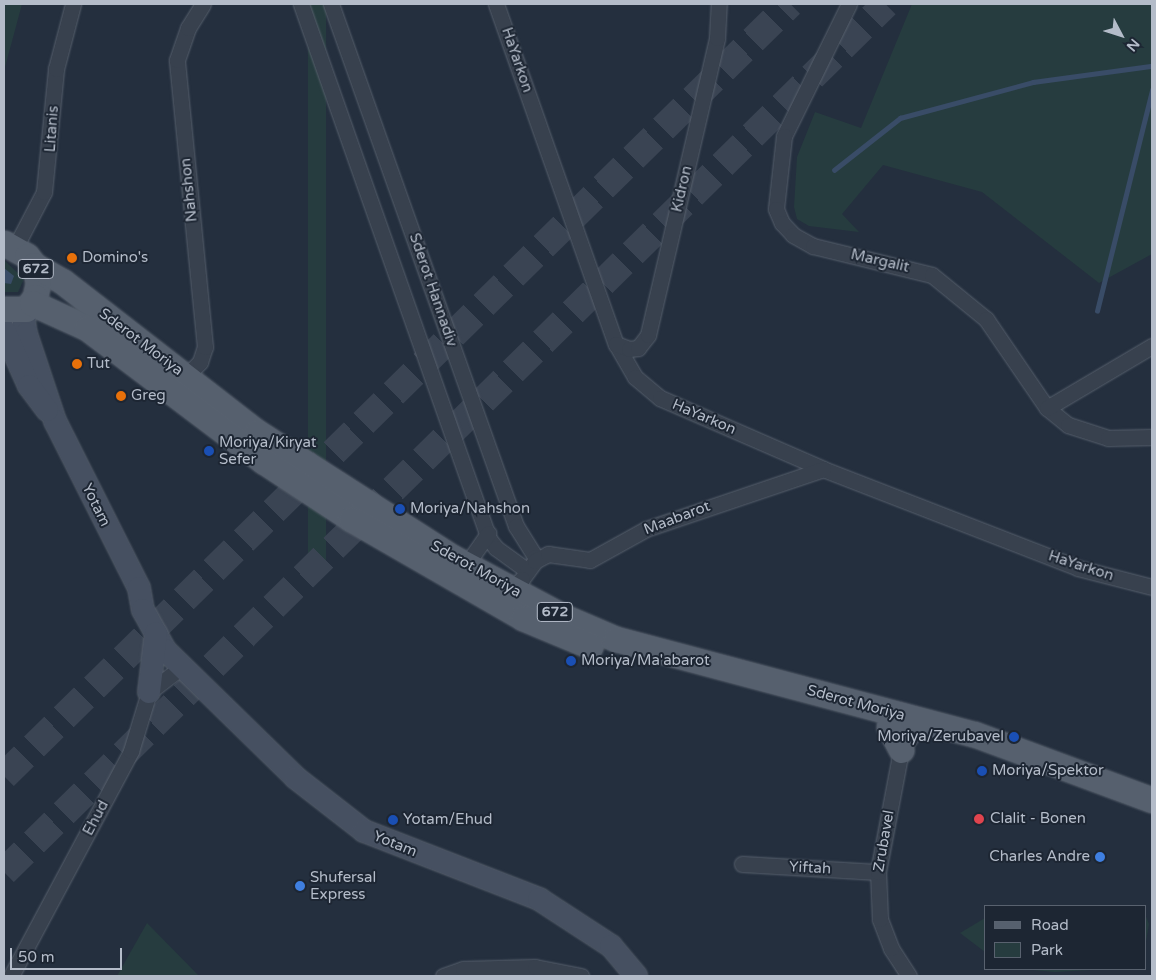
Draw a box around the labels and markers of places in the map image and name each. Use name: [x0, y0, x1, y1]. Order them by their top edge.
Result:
place label: Domino's: [82, 249, 148, 267]
marker: Domino's: [66, 252, 78, 264]
place label: Tut: [87, 355, 110, 373]
marker: Tut: [71, 358, 83, 370]
place label: Greg: [131, 387, 166, 405]
marker: Greg: [115, 390, 127, 402]
place label: Moriya/Kiryat Sefer: [219, 433, 316, 468]
marker: Moriya/Kiryat Sefer: [203, 445, 215, 457]
place label: Moriya/Nahshon: [410, 500, 530, 518]
marker: Moriya/Nahshon: [394, 503, 406, 515]
place label: Moriya/Ma'abarot: [581, 652, 710, 670]
marker: Moriya/Ma'abarot: [565, 655, 577, 667]
place label: Moriya/Zerubavel: [877, 728, 1004, 746]
marker: Moriya/Zerubavel: [1008, 731, 1020, 743]
place label: Moriya/Spektor: [992, 762, 1104, 780]
marker: Moriya/Spektor: [976, 765, 988, 777]
place label: Clalit - Bonen: [990, 810, 1086, 828]
place label: Yotam/Ehud: [403, 811, 492, 829]
marker: Clalit - Bonen: [972, 812, 986, 826]
marker: Yotam/Ehud: [387, 814, 399, 826]
place label: Charles Andre: [989, 848, 1090, 866]
marker: Charles Andre: [1094, 851, 1106, 863]
place label: Shufersal Express: [310, 868, 376, 903]
marker: Shufersal Express: [294, 880, 306, 892]

